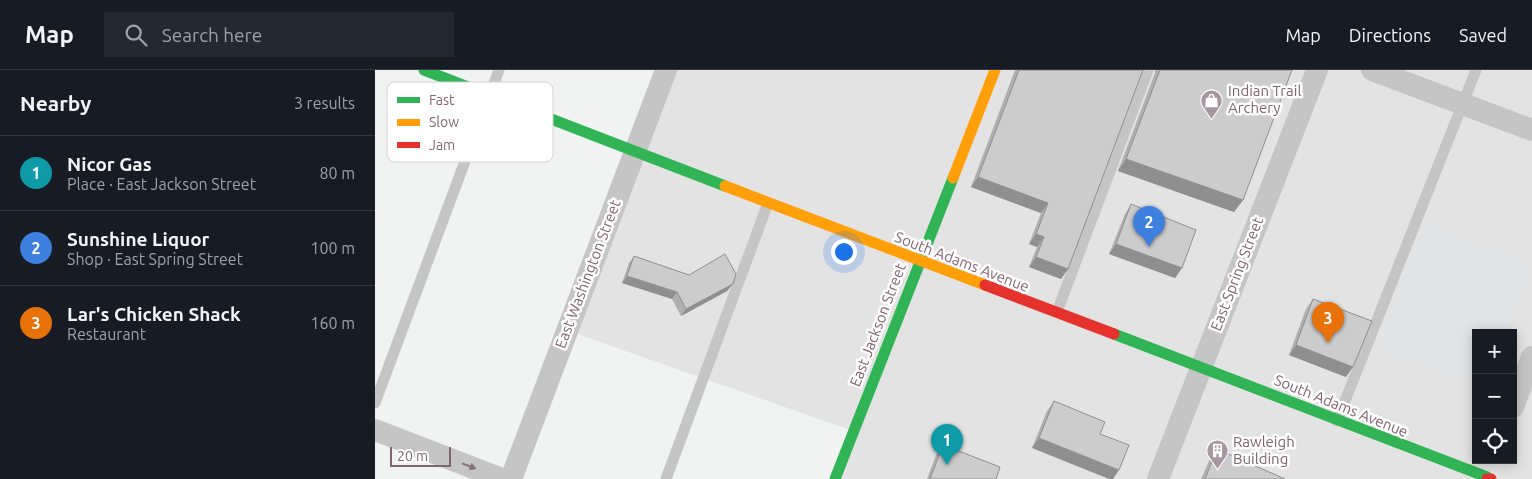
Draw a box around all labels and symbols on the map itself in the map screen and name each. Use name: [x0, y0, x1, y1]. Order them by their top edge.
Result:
legend: [387, 82, 553, 162]
place label: Indian Trail Archery: [1228, 82, 1301, 116]
shop icon: Indian Trail Archery: [1200, 88, 1224, 119]
text: Fast: [429, 92, 455, 108]
text: Slow: [429, 114, 459, 130]
text: Jam: [429, 137, 455, 153]
street label: East Washington Street: [551, 197, 624, 350]
pin: 2: [1133, 206, 1165, 247]
street label: East Spring Street: [1207, 214, 1266, 333]
street label: South Adams Avenue: [892, 228, 1032, 295]
your location: [831, 239, 857, 265]
street label: East Jackson Street: [846, 261, 909, 389]
pin: 3: [1312, 302, 1344, 343]
street label: South Adams Avenue: [1272, 371, 1411, 440]
pin: 1: [931, 424, 963, 465]
place label: Rawleigh Building: [1233, 433, 1295, 467]
building icon: Rawleigh Building: [1205, 439, 1229, 470]
scale bar: [390, 444, 451, 467]
one-way arrow: [462, 463, 477, 471]

